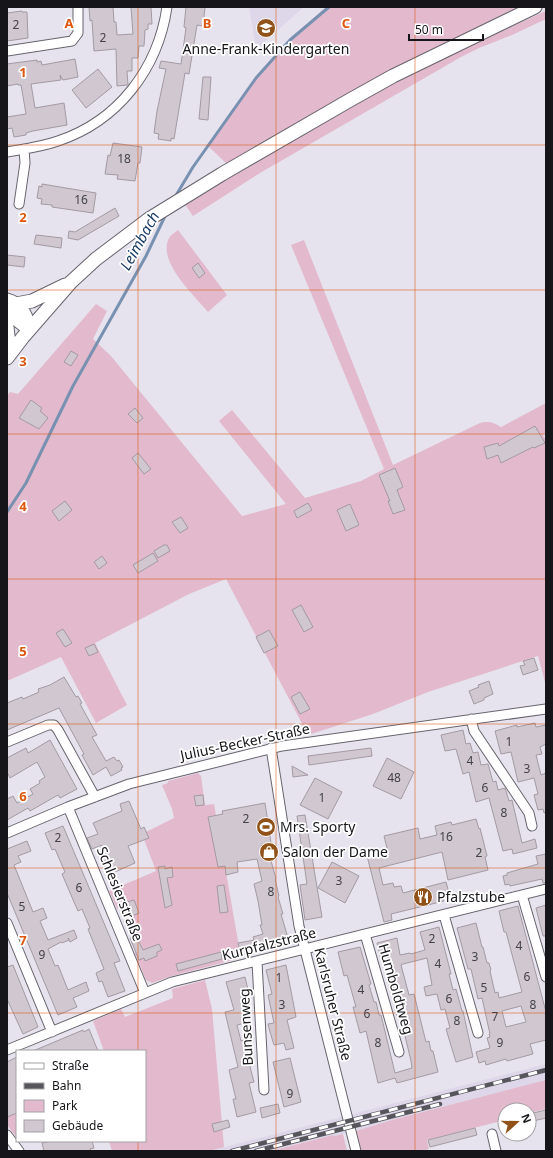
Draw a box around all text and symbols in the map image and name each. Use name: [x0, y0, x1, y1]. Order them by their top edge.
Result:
text: A: [65, 14, 74, 32]
text: B: [203, 14, 211, 32]
text: C: [342, 14, 350, 32]
house number: 2: [13, 16, 20, 33]
scale bar: [409, 16, 483, 42]
school or university icon: Anne-Frank-Kindergarten: [255, 17, 277, 39]
text: 50 m: [415, 21, 443, 38]
house number: 2: [100, 29, 107, 46]
place label: Anne-Frank-Kindergarten: [183, 39, 349, 58]
text: 1: [19, 63, 27, 81]
house number: 18: [117, 150, 131, 167]
house number: 16: [74, 191, 88, 208]
text: 2: [19, 208, 27, 226]
water label: Leimbach: [115, 208, 163, 274]
text: 3: [19, 352, 27, 370]
text: 4: [19, 497, 27, 515]
text: 5: [19, 642, 27, 660]
street label: Julius-Becker-Straße: [177, 719, 311, 765]
house number: 1: [506, 733, 512, 750]
house number: 4: [467, 752, 474, 769]
house number: 3: [524, 760, 531, 777]
house number: 48: [387, 769, 401, 786]
house number: 6: [482, 779, 489, 796]
text: 6: [19, 787, 27, 805]
house number: 1: [319, 789, 325, 806]
house number: 8: [501, 804, 508, 821]
house number: 2: [243, 810, 250, 827]
sports icon: Mrs. Sporty: [255, 816, 277, 838]
place label: Mrs. Sporty: [280, 817, 356, 836]
house number: 16: [439, 828, 453, 845]
house number: 2: [55, 829, 62, 846]
shop icon: Salon der Dame: [258, 841, 280, 863]
place label: Salon der Dame: [283, 842, 388, 861]
street label: Schlesierstraße: [93, 844, 148, 944]
house number: 2: [476, 844, 483, 861]
house number: 3: [336, 872, 343, 889]
house number: 6: [76, 879, 83, 896]
house number: 8: [268, 883, 275, 900]
restaurant icon: Pfalzstube: [412, 886, 434, 908]
place label: Pfalzstube: [437, 887, 505, 906]
house number: 5: [19, 898, 26, 915]
street label: Kurpfalzstraße: [220, 923, 318, 964]
house number: 2: [429, 930, 436, 947]
text: 7: [19, 931, 27, 949]
house number: 4: [516, 937, 523, 954]
street label: Humboldtweg: [374, 941, 419, 1037]
street label: Karlsruher Straße: [310, 945, 357, 1062]
house number: 9: [39, 946, 46, 963]
house number: 3: [472, 948, 479, 965]
house number: 4: [435, 955, 442, 972]
house number: 6: [524, 968, 531, 985]
house number: 1: [276, 969, 282, 986]
house number: 5: [481, 979, 488, 996]
house number: 4: [358, 981, 365, 998]
street label: Bunsenweg: [234, 988, 257, 1066]
house number: 6: [446, 990, 453, 1007]
house number: 3: [279, 996, 286, 1013]
house number: 8: [530, 996, 537, 1013]
house number: 6: [364, 1005, 371, 1022]
house number: 7: [492, 1008, 499, 1025]
house number: 8: [454, 1012, 461, 1029]
house number: 8: [375, 1034, 382, 1051]
house number: 9: [497, 1034, 504, 1051]
legend: [16, 1050, 146, 1142]
text: Straße: [52, 1057, 89, 1074]
text: Bahn: [52, 1077, 81, 1094]
house number: 9: [287, 1085, 294, 1102]
text: Park: [52, 1097, 78, 1114]
north arrow: [497, 1102, 537, 1142]
text: N: [518, 1111, 535, 1125]
text: Gebäude: [52, 1117, 103, 1134]

